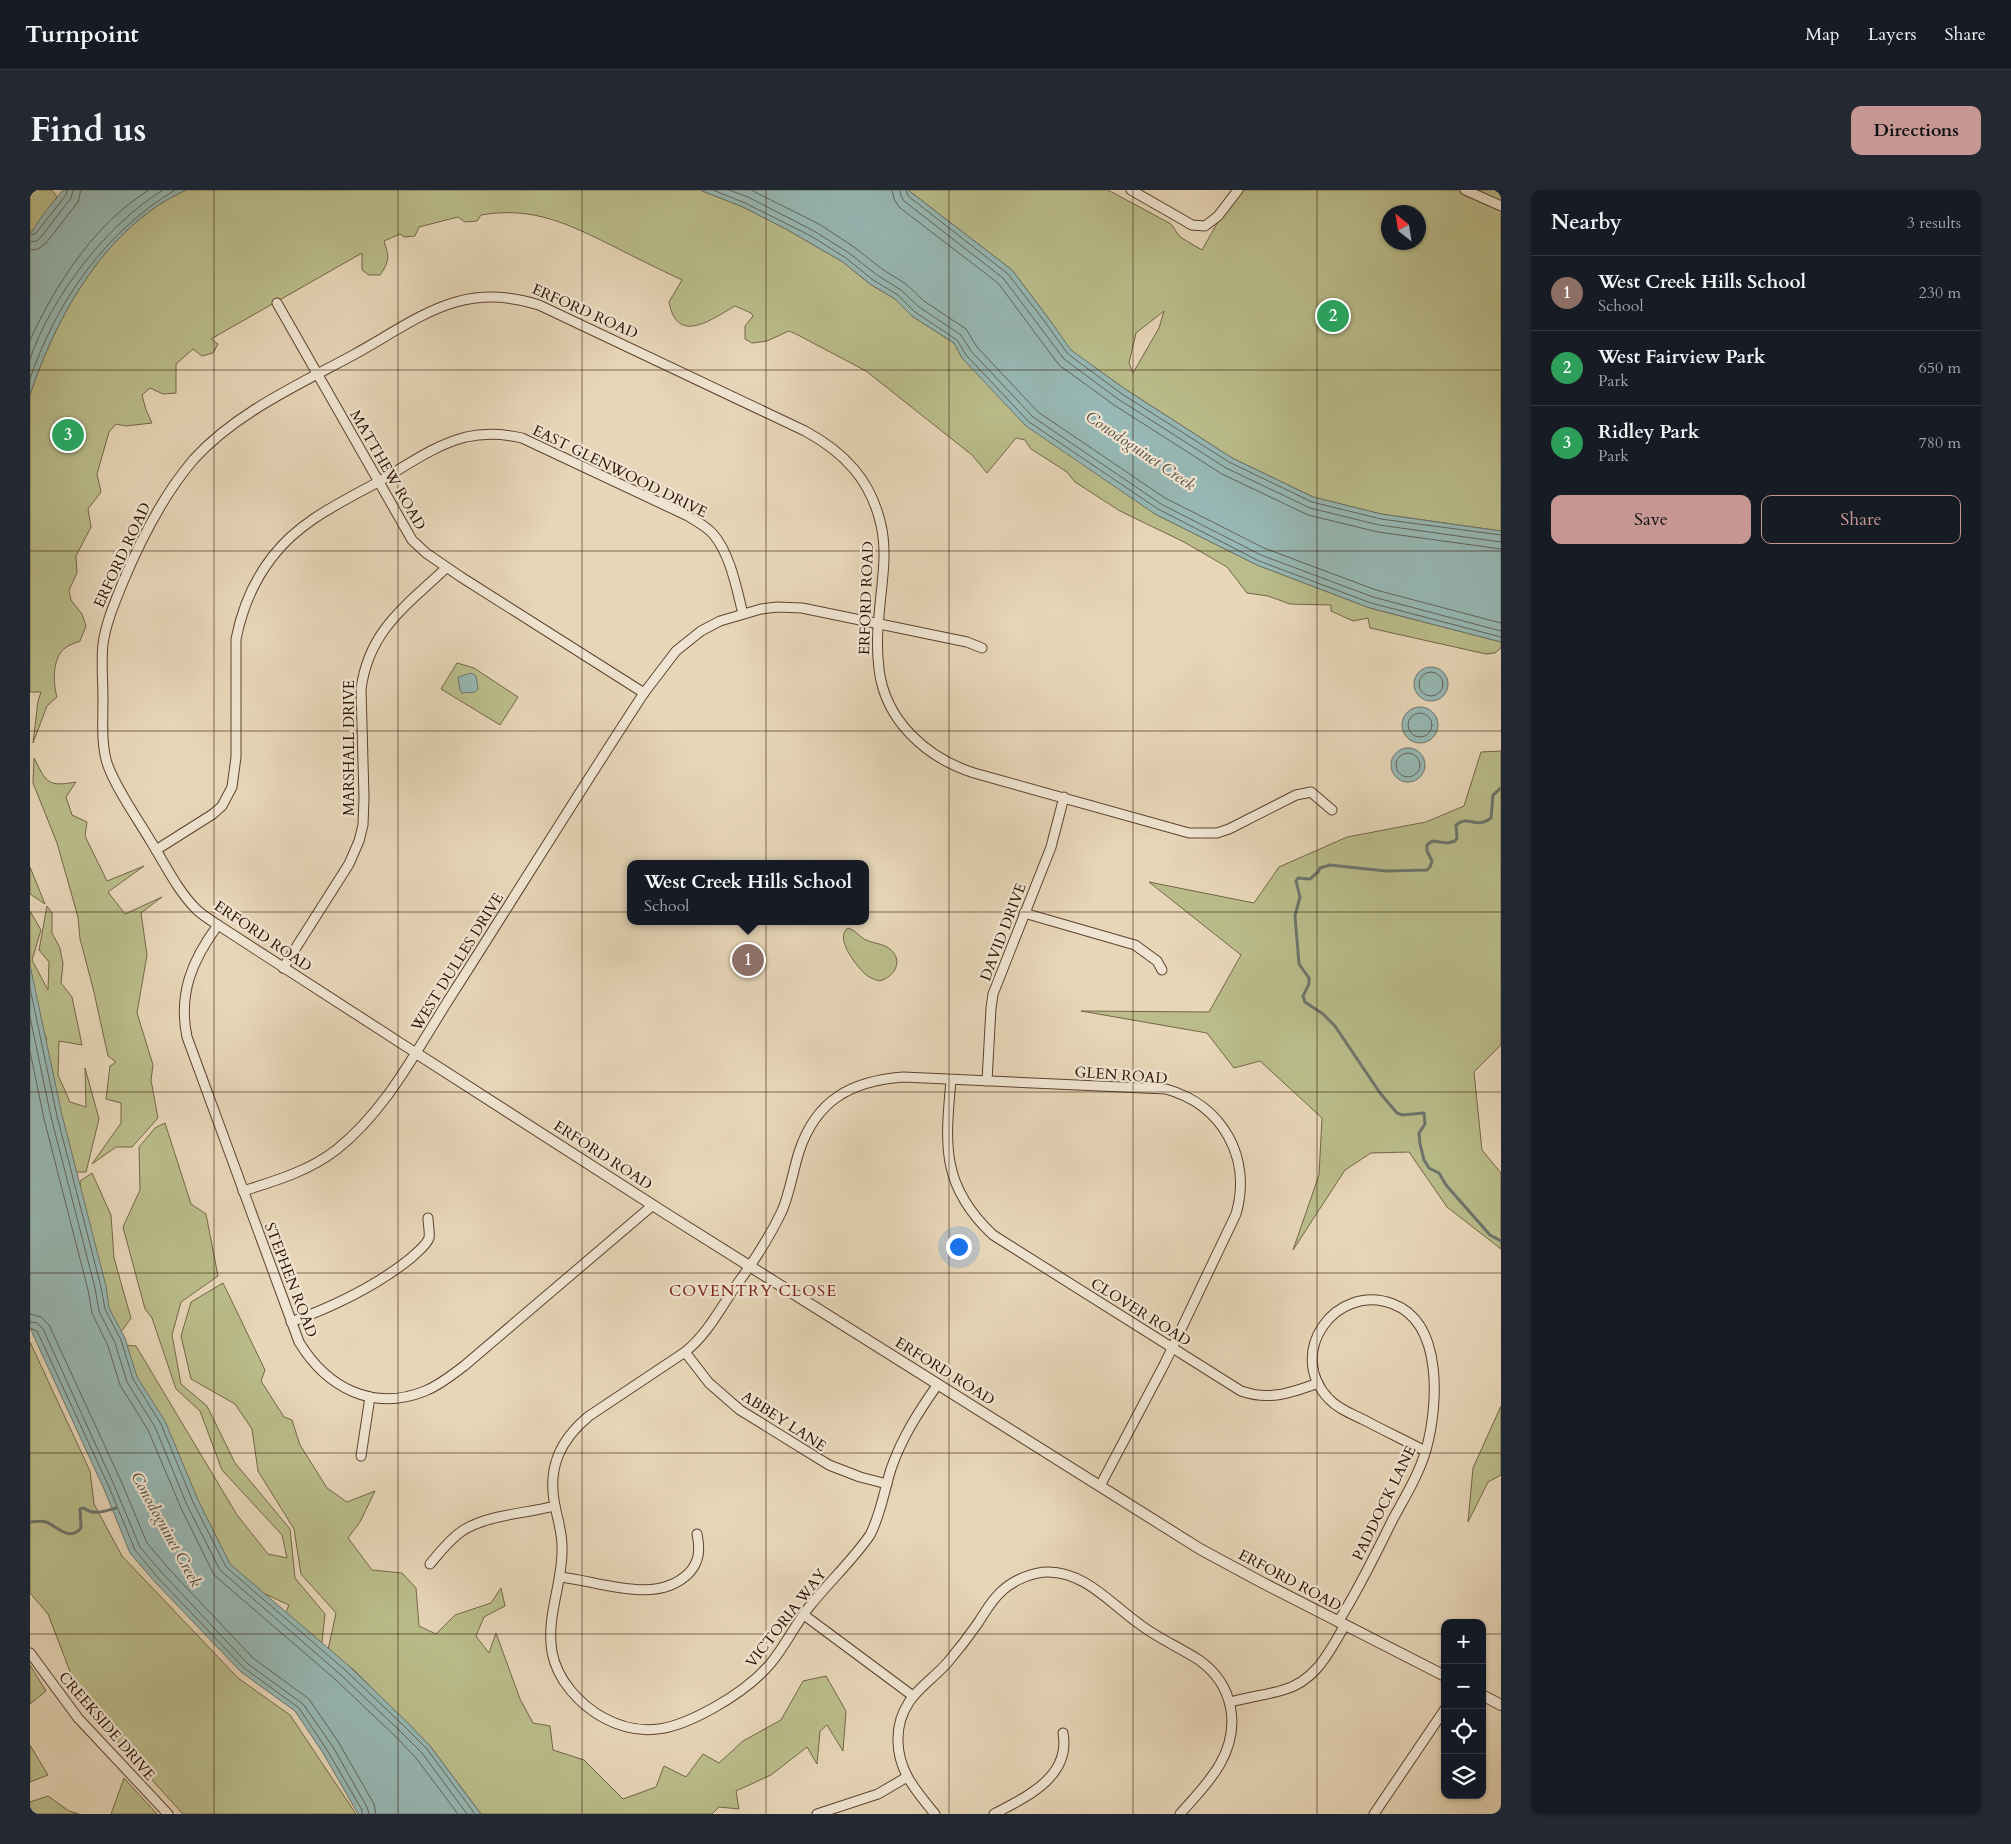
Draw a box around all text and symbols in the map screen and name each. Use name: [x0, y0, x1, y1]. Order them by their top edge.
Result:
text: Turnpoint: [25, 18, 139, 51]
text: Map: [1805, 22, 1840, 47]
text: Layers: [1868, 22, 1917, 47]
text: Share: [1945, 22, 1986, 47]
text: Find us: [30, 106, 146, 154]
button: Directions: [1851, 106, 1981, 155]
north arrow: [1381, 205, 1426, 250]
text: Nearby: [1551, 208, 1622, 237]
text: 3 results: [1907, 212, 1961, 234]
text: West Creek Hills School: [1598, 269, 1806, 295]
street label: ERFORD ROAD: [529, 279, 641, 343]
text: 1: [1563, 282, 1571, 304]
text: 230 m: [1919, 282, 1961, 304]
text: School: [1598, 295, 1643, 317]
pin: 2: [1317, 297, 1349, 335]
text: West Fairview Park: [1598, 344, 1766, 370]
text: 2: [1563, 357, 1571, 379]
text: 650 m: [1919, 357, 1961, 379]
text: Park: [1598, 370, 1629, 392]
street label: MATTHEW ROAD: [345, 406, 431, 534]
water label: Conodoguinet Creek: [1081, 406, 1200, 496]
pin: 3: [52, 416, 84, 454]
text: Ridley Park: [1598, 419, 1700, 445]
street label: EAST GLENWOOD DRIVE: [529, 420, 711, 522]
text: 3: [1563, 432, 1571, 454]
text: 780 m: [1919, 432, 1961, 454]
text: Park: [1598, 445, 1629, 467]
button: Save: [1551, 495, 1751, 544]
button: Share: [1761, 495, 1961, 544]
street label: ERFORD ROAD: [89, 499, 155, 611]
street label: ERFORD ROAD: [854, 541, 878, 655]
street label: MARSHALL DRIVE: [339, 680, 359, 816]
popup: [627, 860, 869, 925]
text: West Creek Hills School: [644, 869, 852, 895]
street label: DAVID DRIVE: [975, 880, 1031, 984]
street label: WEST DULLES DRIVE: [406, 889, 508, 1036]
text: School: [644, 895, 689, 917]
street label: ERFORD ROAD: [210, 896, 316, 976]
pin: 1: [732, 941, 764, 979]
street label: GLEN ROAD: [1074, 1062, 1168, 1088]
street label: ERFORD ROAD: [550, 1116, 656, 1194]
street label: STEPHEN ROAD: [260, 1220, 322, 1340]
your location: [946, 1234, 972, 1260]
street label: CLOVER ROAD: [1087, 1273, 1195, 1351]
district label: COVENTRY CLOSE: [669, 1280, 837, 1302]
street label: ERFORD ROAD: [891, 1332, 999, 1410]
street label: ABBEY LANE: [738, 1386, 830, 1456]
street label: PADDOCK LANE: [1348, 1442, 1420, 1564]
water label: Conodoguinet Creek: [125, 1468, 207, 1591]
street label: ERFORD ROAD: [1235, 1544, 1345, 1616]
street label: VICTORIA WAY: [741, 1564, 831, 1672]
map controls: [1441, 1619, 1486, 1799]
button: +: [1441, 1619, 1486, 1664]
button: −: [1441, 1664, 1486, 1709]
street label: CREEKSIDE DRIVE: [54, 1668, 160, 1784]
button: locate: [1441, 1709, 1486, 1754]
button: layers: [1441, 1754, 1486, 1799]

